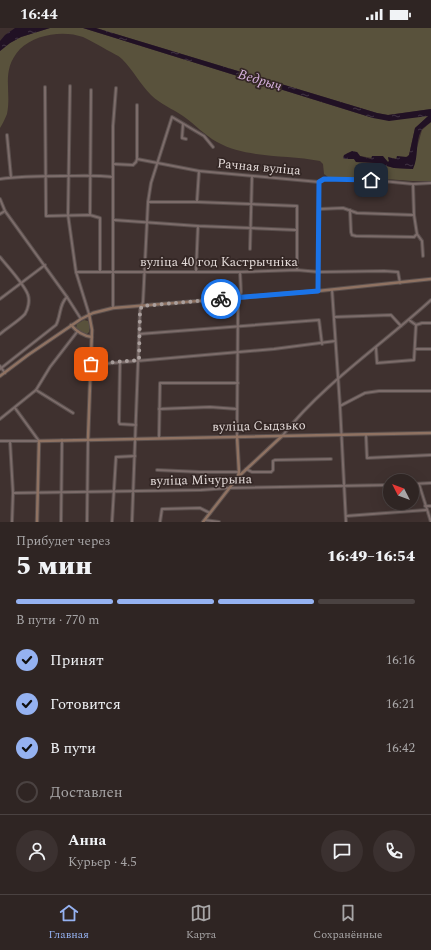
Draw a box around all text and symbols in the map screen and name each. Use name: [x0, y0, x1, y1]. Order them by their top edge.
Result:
text: 16:44: [20, 3, 58, 26]
water label: Ведрыч: [235, 63, 285, 97]
street label: Рачная вуліца: [216, 153, 302, 181]
pin: [354, 163, 388, 197]
icon: home: [360, 169, 382, 191]
street label: вуліца 40 год Кастрычніка: [140, 252, 299, 272]
courier: [201, 279, 241, 319]
icon: bike: [210, 288, 232, 310]
pin: [74, 347, 108, 381]
icon: bag: [80, 353, 102, 375]
street label: вуліца Сыдзько: [212, 415, 306, 437]
street label: вуліца Мічурына: [150, 469, 253, 491]
north arrow: [383, 474, 419, 510]
map controls: [383, 474, 419, 510]
text: Прибудет через: [16, 531, 110, 551]
text: 16:49–16:54: [327, 545, 415, 568]
text: 5 мин: [16, 546, 92, 586]
text: В пути · 770 m: [16, 610, 100, 630]
icon: check: [16, 649, 38, 671]
text: Принят: [50, 649, 104, 672]
text: 16:16: [386, 650, 415, 670]
icon: check: [16, 693, 38, 715]
text: Готовится: [50, 693, 121, 716]
text: 16:21: [386, 694, 415, 714]
icon: check: [16, 737, 38, 759]
text: В пути: [50, 737, 96, 760]
text: 16:42: [386, 738, 415, 758]
text: Доставлен: [50, 781, 123, 804]
text: Анна: [68, 829, 106, 852]
button: person: [16, 830, 58, 872]
button: chat: [321, 830, 363, 872]
button: phone: [373, 830, 415, 872]
text: Курьер · 4.5: [68, 852, 137, 872]
tab: Главная: [49, 902, 89, 943]
tab: Карта: [186, 902, 216, 943]
tab: Сохранённые: [313, 902, 382, 943]

